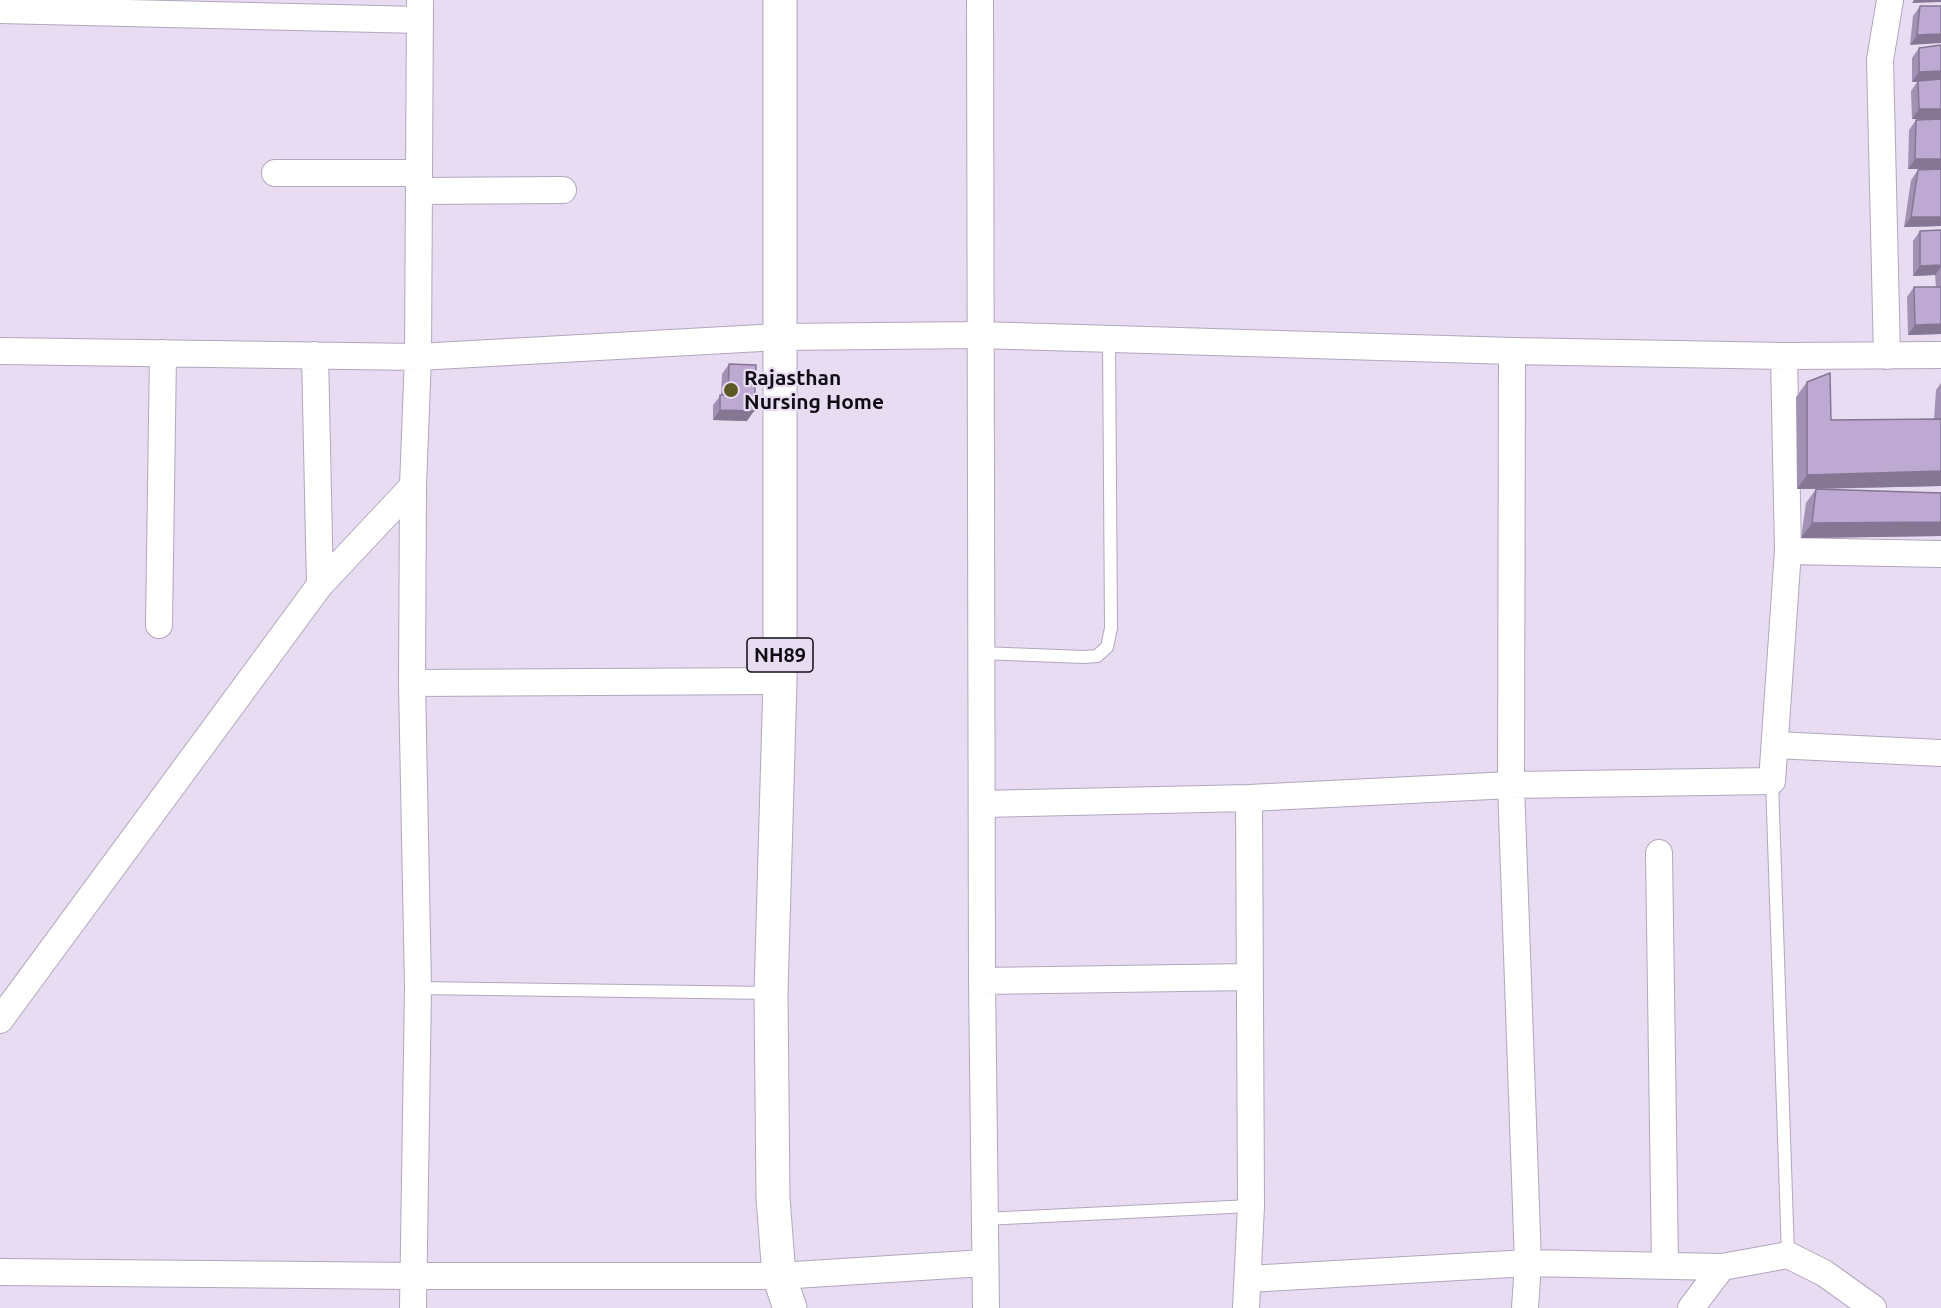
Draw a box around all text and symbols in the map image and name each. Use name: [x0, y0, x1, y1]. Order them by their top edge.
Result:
place label: Rajasthan Nursing Home: [744, 365, 884, 415]
marker: Rajasthan Nursing Home: [722, 381, 740, 399]
road number: NH89: [747, 638, 813, 672]

